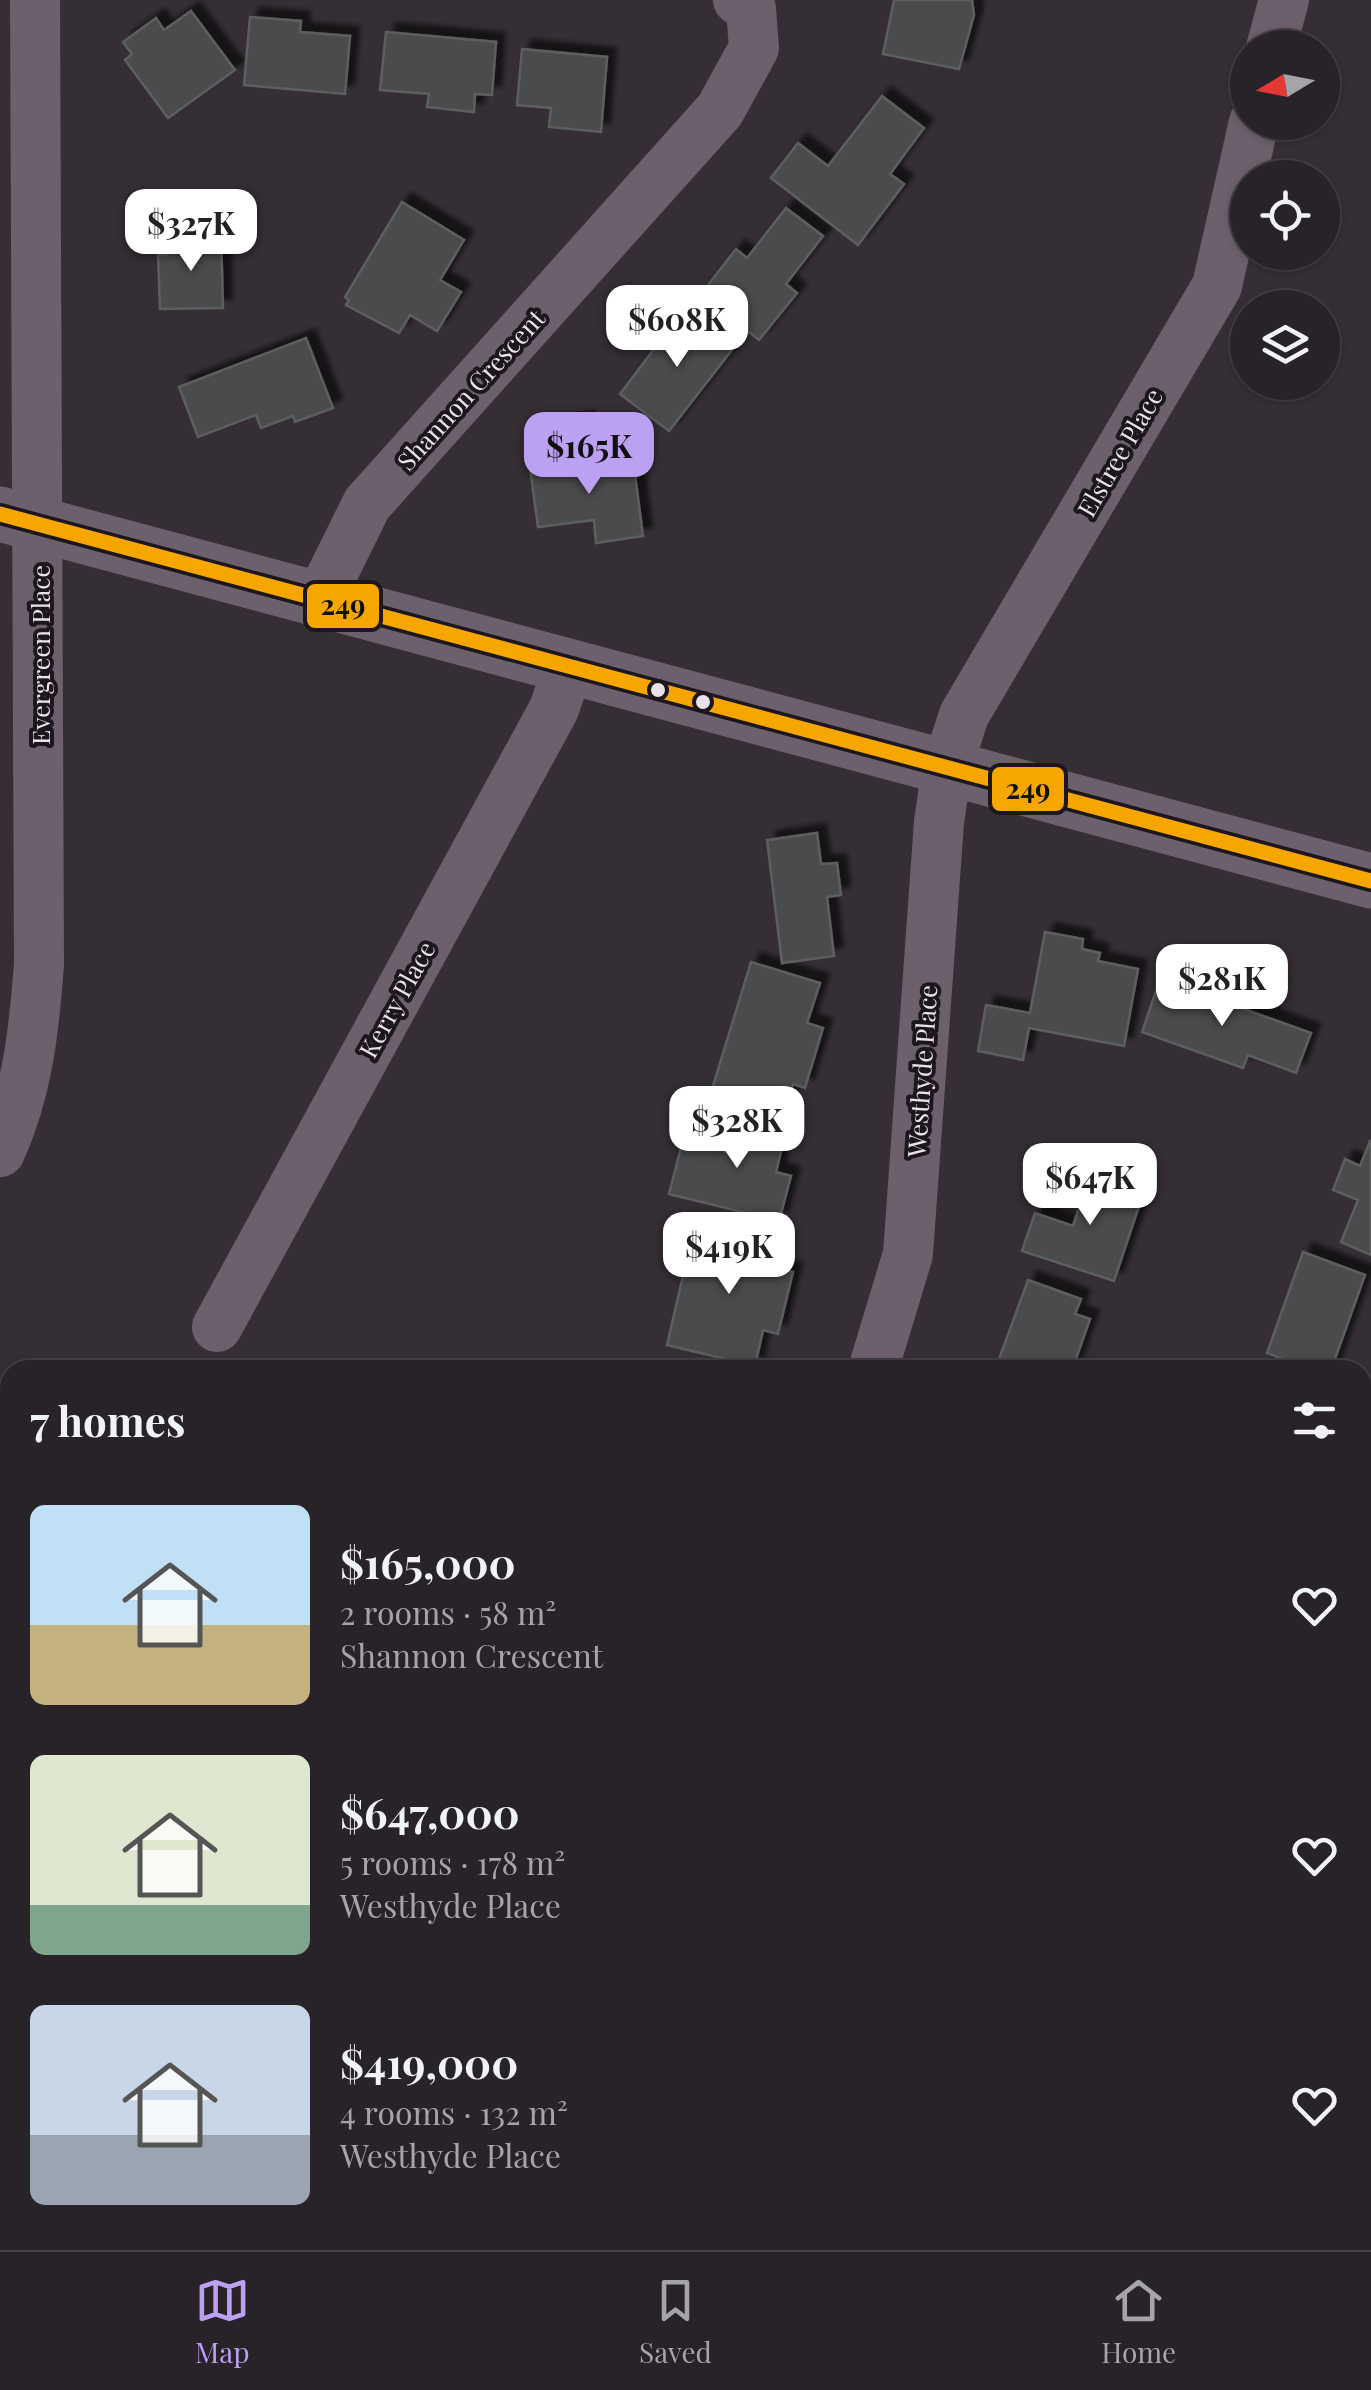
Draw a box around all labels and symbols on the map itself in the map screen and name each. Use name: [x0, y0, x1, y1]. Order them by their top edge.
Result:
north arrow: [1230, 30, 1340, 140]
pin: $327K: [121, 189, 261, 274]
pin: $608K: [607, 285, 747, 370]
street label: Shannon Crescent: [389, 301, 552, 476]
street label: Elstree Place: [1069, 382, 1169, 522]
pin: $165K: [519, 412, 659, 497]
street label: Evergreen Place: [23, 565, 56, 745]
line badge: 249: [305, 582, 381, 630]
text: 249: [321, 585, 365, 622]
unlabelled marker: [648, 680, 668, 700]
unlabelled marker: [693, 692, 713, 712]
line badge: 249: [990, 765, 1066, 813]
text: 249: [1006, 769, 1050, 806]
street label: Kerry Place: [350, 935, 442, 1063]
pin: $281K: [1152, 944, 1292, 1029]
street label: Westhyde Place: [898, 984, 943, 1159]
pin: $328K: [667, 1086, 807, 1171]
pin: $647K: [1020, 1143, 1160, 1228]
pin: $419K: [659, 1212, 799, 1297]

